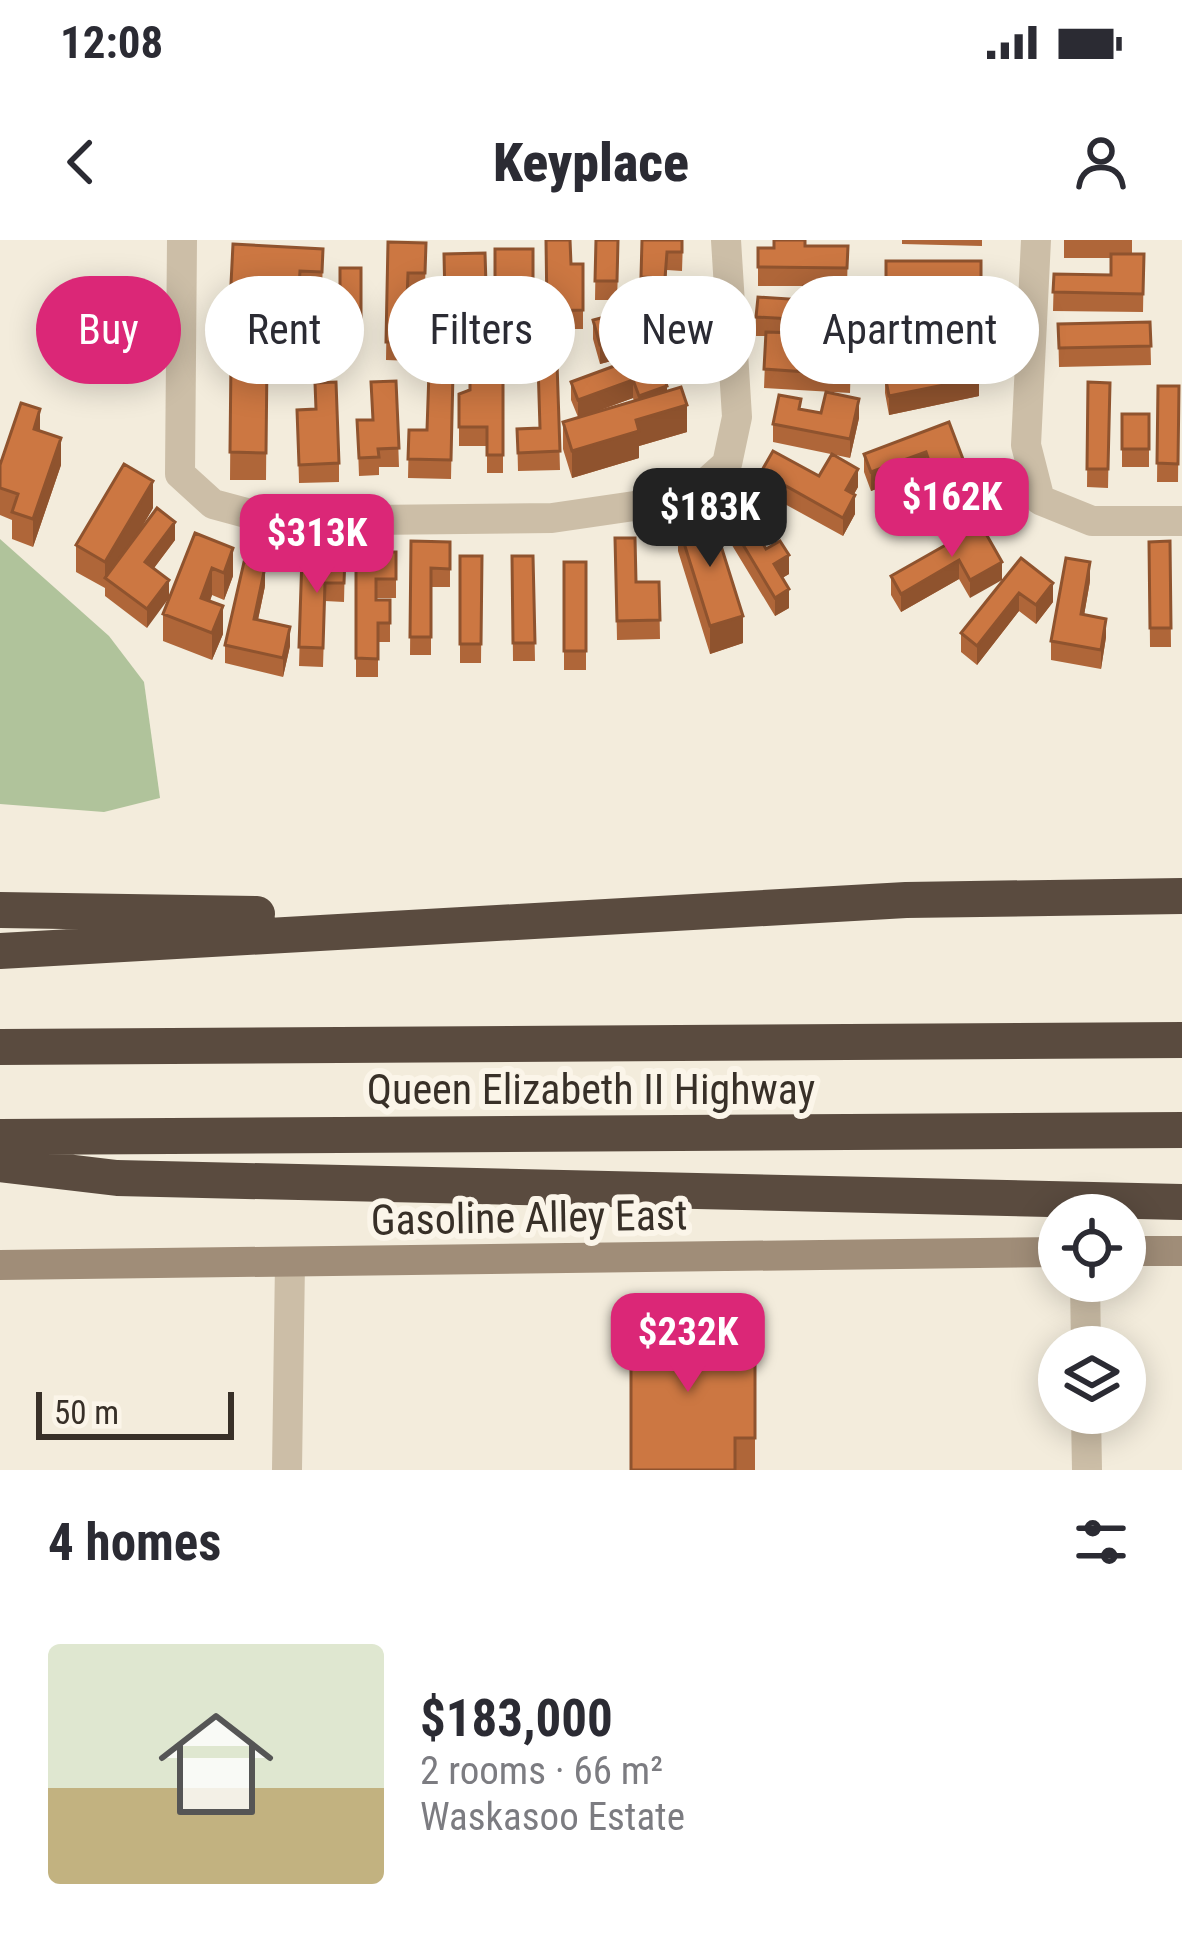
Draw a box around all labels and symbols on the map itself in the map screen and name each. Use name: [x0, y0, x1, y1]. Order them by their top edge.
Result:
pin: $162K: [868, 458, 1036, 560]
pin: $183K: [626, 468, 794, 570]
pin: $313K: [233, 494, 401, 596]
street label: Queen Elizabeth II Highway: [367, 1065, 815, 1114]
street label: Gasoline Alley East: [370, 1190, 688, 1245]
pin: $232K: [604, 1293, 772, 1395]
scale bar: [36, 1386, 234, 1439]

